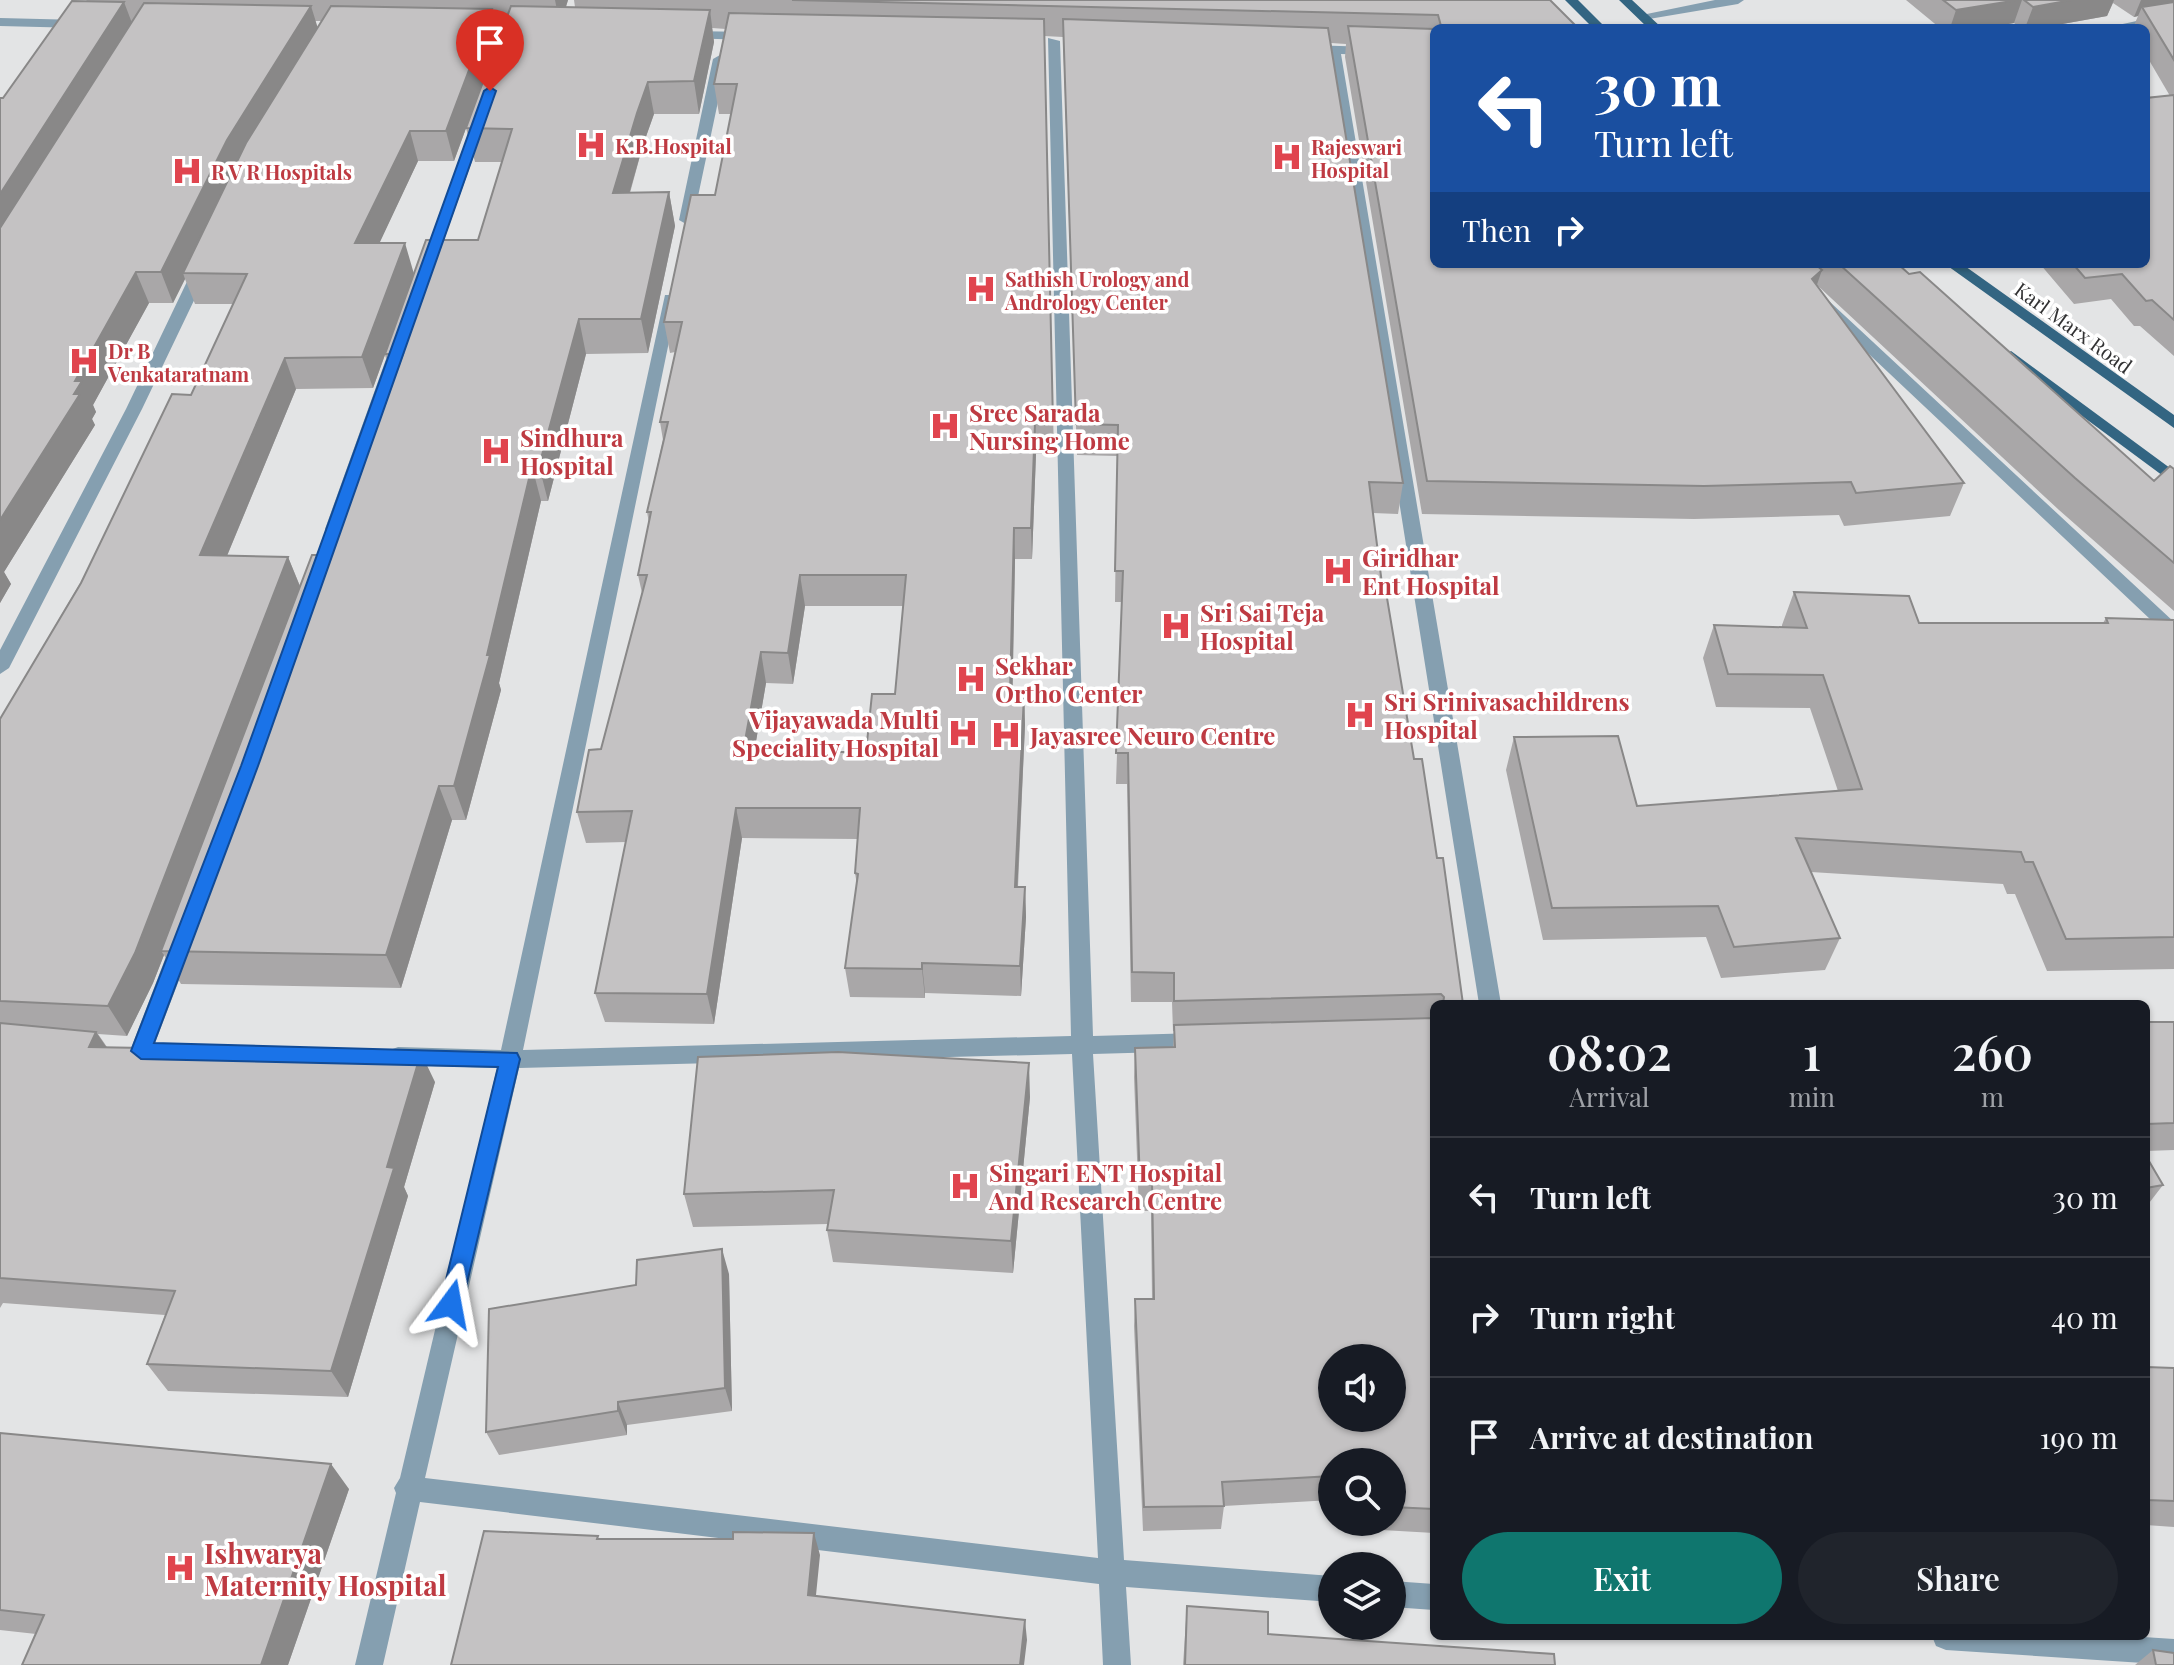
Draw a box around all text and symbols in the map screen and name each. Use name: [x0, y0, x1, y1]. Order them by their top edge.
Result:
pin: [456, 9, 524, 91]
icon: arrive: [468, 21, 512, 65]
text: 30 m: [1594, 46, 1721, 121]
icon: left: [1462, 56, 1566, 160]
text: Turn left: [1594, 118, 1733, 166]
hospital icon: K.B.Hospital: [574, 128, 608, 162]
place label: K.B.Hospital: [615, 132, 732, 159]
place label: Rajeswari Hospital: [1311, 133, 1402, 183]
hospital icon: Rajeswari Hospital: [1270, 140, 1304, 174]
hospital icon: R V R Hospitals: [170, 154, 204, 188]
place label: R V R Hospitals: [211, 158, 352, 185]
icon: right: [1547, 208, 1591, 252]
text: Then: [1462, 210, 1531, 250]
place label: Sathish Urology and Andrology Center: [1004, 265, 1189, 315]
hospital icon: Sathish Urology and Andrology Center: [964, 272, 998, 306]
street label: Karl Marx Road: [2010, 275, 2138, 379]
place label: Dr B Venkataratnam: [107, 337, 249, 387]
hospital icon: Dr B Venkataratnam: [67, 344, 101, 378]
place label: Sree Sarada Nursing Home: [969, 396, 1130, 456]
hospital icon: Sree Sarada Nursing Home: [928, 409, 962, 443]
place label: Sindhura Hospital: [520, 421, 624, 481]
hospital icon: Sindhura Hospital: [479, 434, 513, 468]
place label: Giridhar Ent Hospital: [1362, 541, 1500, 601]
hospital icon: Giridhar Ent Hospital: [1321, 554, 1355, 588]
place label: Sri Sai Teja Hospital: [1200, 596, 1325, 656]
hospital icon: Sri Sai Teja Hospital: [1159, 609, 1193, 643]
place label: Sekhar Ortho Center: [995, 649, 1143, 709]
hospital icon: Sekhar Ortho Center: [954, 662, 988, 696]
place label: Sri Srinivasachildrens Hospital: [1384, 685, 1630, 745]
hospital icon: Sri Srinivasachildrens Hospital: [1343, 698, 1377, 732]
place label: Vijayawada Multi Speciality Hospital: [732, 703, 940, 763]
hospital icon: Vijayawada Multi Speciality Hospital: [946, 716, 980, 750]
hospital icon: Jayasree Neuro Centre: [989, 718, 1023, 752]
place label: Jayasree Neuro Centre: [1029, 719, 1275, 751]
text: 08:02: [1547, 1019, 1672, 1083]
text: 1: [1803, 1019, 1821, 1083]
text: 260: [1952, 1019, 2033, 1083]
text: Arrival: [1569, 1079, 1649, 1114]
text: min: [1789, 1079, 1835, 1114]
text: m: [1981, 1079, 2004, 1114]
place label: Singari ENT Hospital And Research Centre: [988, 1156, 1223, 1216]
hospital icon: Singari ENT Hospital And Research Centre: [948, 1169, 982, 1203]
icon: left: [1462, 1175, 1506, 1219]
text: Turn left: [1530, 1177, 1651, 1217]
text: 30 m: [2052, 1177, 2118, 1217]
position arrow: [409, 1262, 493, 1346]
icon: right: [1462, 1295, 1506, 1339]
text: Turn right: [1530, 1297, 1675, 1337]
text: 40 m: [2051, 1297, 2118, 1337]
map controls: [1318, 1344, 1406, 1640]
button: sound: [1318, 1344, 1406, 1432]
icon: arrive: [1462, 1415, 1506, 1459]
text: Arrive at destination: [1530, 1417, 1813, 1457]
text: 190 m: [2040, 1417, 2118, 1457]
button: search: [1318, 1448, 1406, 1536]
button: Exit: [1462, 1532, 1782, 1624]
button: Share: [1798, 1532, 2118, 1624]
place label: Ishwarya Maternity Hospital: [204, 1534, 447, 1603]
hospital icon: Ishwarya Maternity Hospital: [163, 1551, 197, 1585]
button: layers: [1318, 1552, 1406, 1640]

